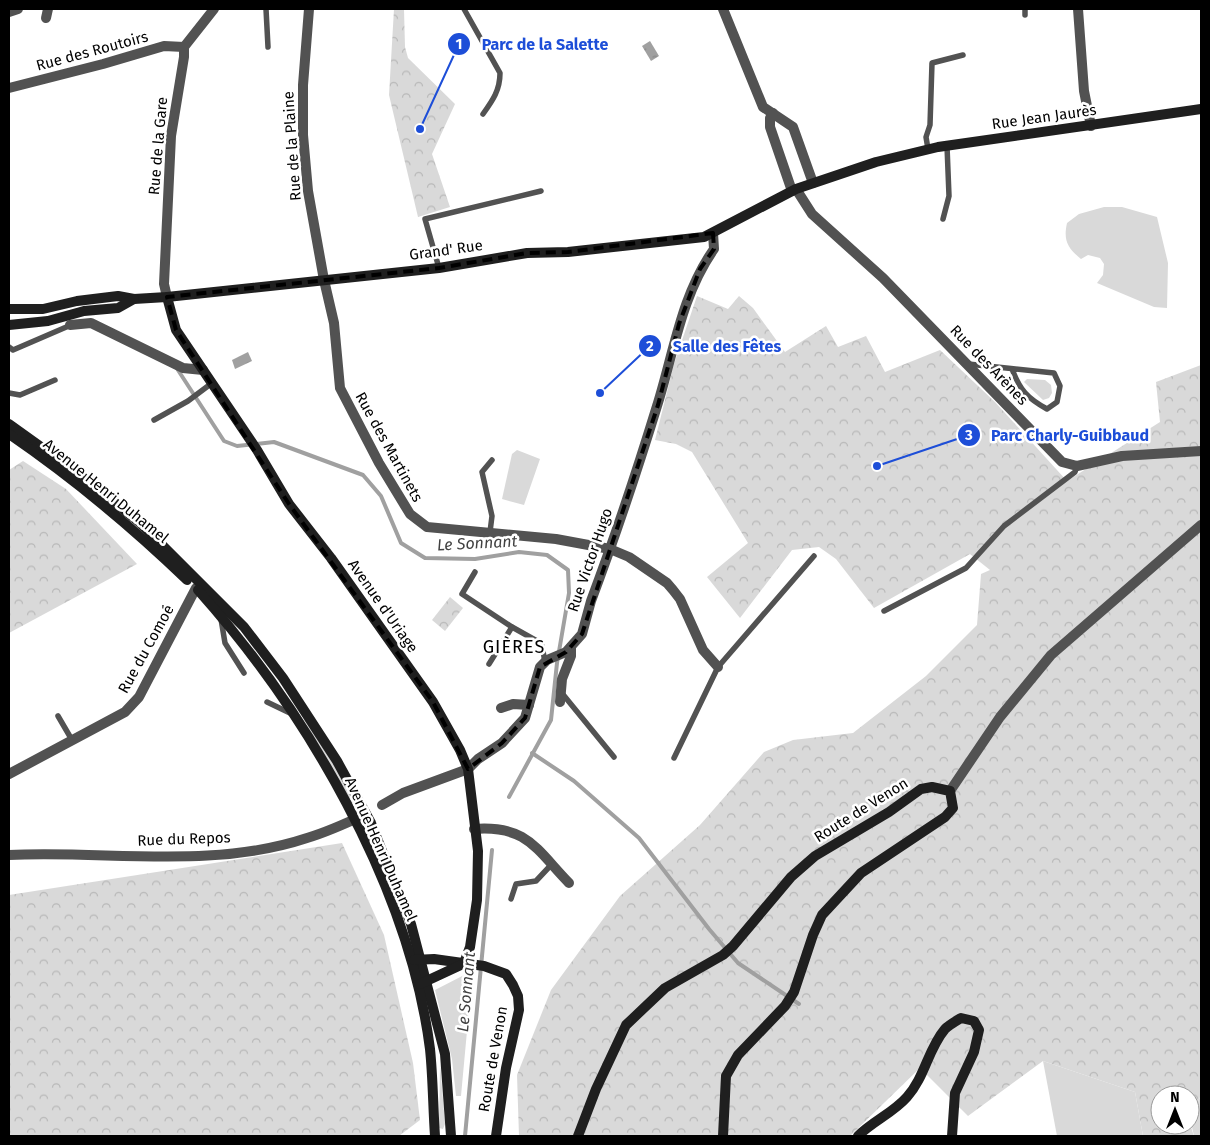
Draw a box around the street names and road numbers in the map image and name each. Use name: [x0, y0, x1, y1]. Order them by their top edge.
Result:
street label: Rue des Routoirs: [34, 27, 150, 75]
street label: Rue de la Plaine: [279, 91, 305, 201]
street label: Rue de la Gare: [145, 96, 171, 196]
street label: Rue Jean Jaurès: [991, 101, 1097, 133]
street label: Grand' Rue: [408, 236, 484, 264]
street label: Rue des Arènes: [946, 321, 1032, 409]
street label: Rue des Martinets: [351, 389, 427, 505]
street label: Avenue Henri Duhamel: [40, 435, 173, 547]
street label: Rue Victor Hugo: [564, 506, 616, 614]
street label: Avenue d'Uriage: [344, 556, 422, 656]
street label: Rue du Comoé: [114, 602, 178, 696]
street label: Avenue Henri Duhamel: [341, 774, 421, 924]
street label: Route de Venon: [811, 774, 911, 846]
street label: Rue du Repos: [137, 828, 231, 850]
street label: Route de Venon: [475, 1005, 511, 1113]

